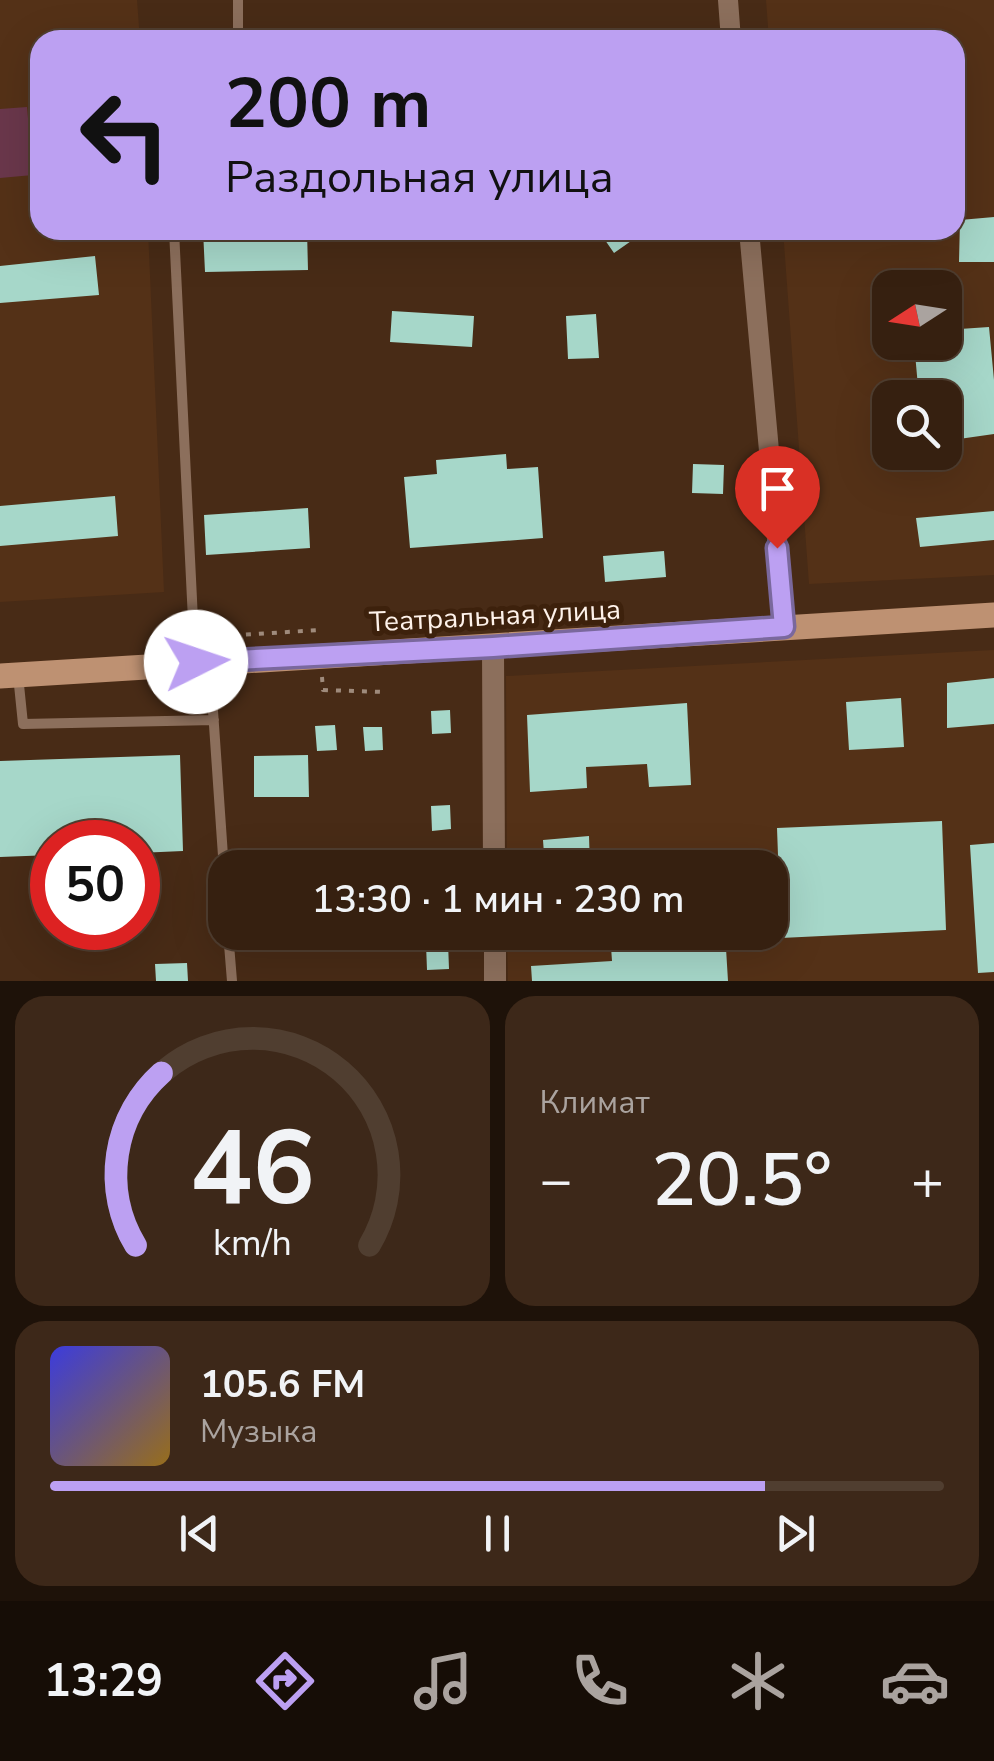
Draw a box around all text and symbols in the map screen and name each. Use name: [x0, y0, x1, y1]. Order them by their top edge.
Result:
text: 200 m: [225, 56, 431, 152]
icon: left: [60, 70, 190, 200]
text: Раздольная улица: [225, 147, 614, 208]
north arrow: [872, 270, 962, 360]
map controls: [872, 270, 962, 470]
button: search: [872, 380, 962, 470]
pin: [735, 446, 820, 549]
icon: arrive: [750, 461, 805, 516]
street label: Театральная улица: [368, 590, 622, 642]
position arrow: [144, 610, 248, 714]
speed limit sign: 50: [30, 820, 160, 950]
text: 13:30 · 1 мин · 230 m: [312, 874, 684, 925]
text: Климат: [540, 1081, 650, 1124]
text: 46: [190, 1098, 315, 1240]
text: 20.5°: [651, 1129, 832, 1231]
text: −: [540, 1143, 573, 1218]
text: +: [911, 1143, 944, 1218]
text: km/h: [213, 1219, 292, 1268]
text: 105.6 FM: [200, 1359, 365, 1410]
text: Музыка: [200, 1410, 317, 1453]
icon: previous: [172, 1506, 227, 1561]
icon: pause: [470, 1506, 525, 1561]
icon: next: [768, 1506, 823, 1561]
icon: directions: [250, 1646, 320, 1716]
icon: music: [408, 1646, 478, 1716]
icon: phone: [565, 1646, 635, 1716]
icon: climate: [723, 1646, 793, 1716]
icon: car: [880, 1646, 950, 1716]
text: 13:29: [44, 1651, 163, 1712]

